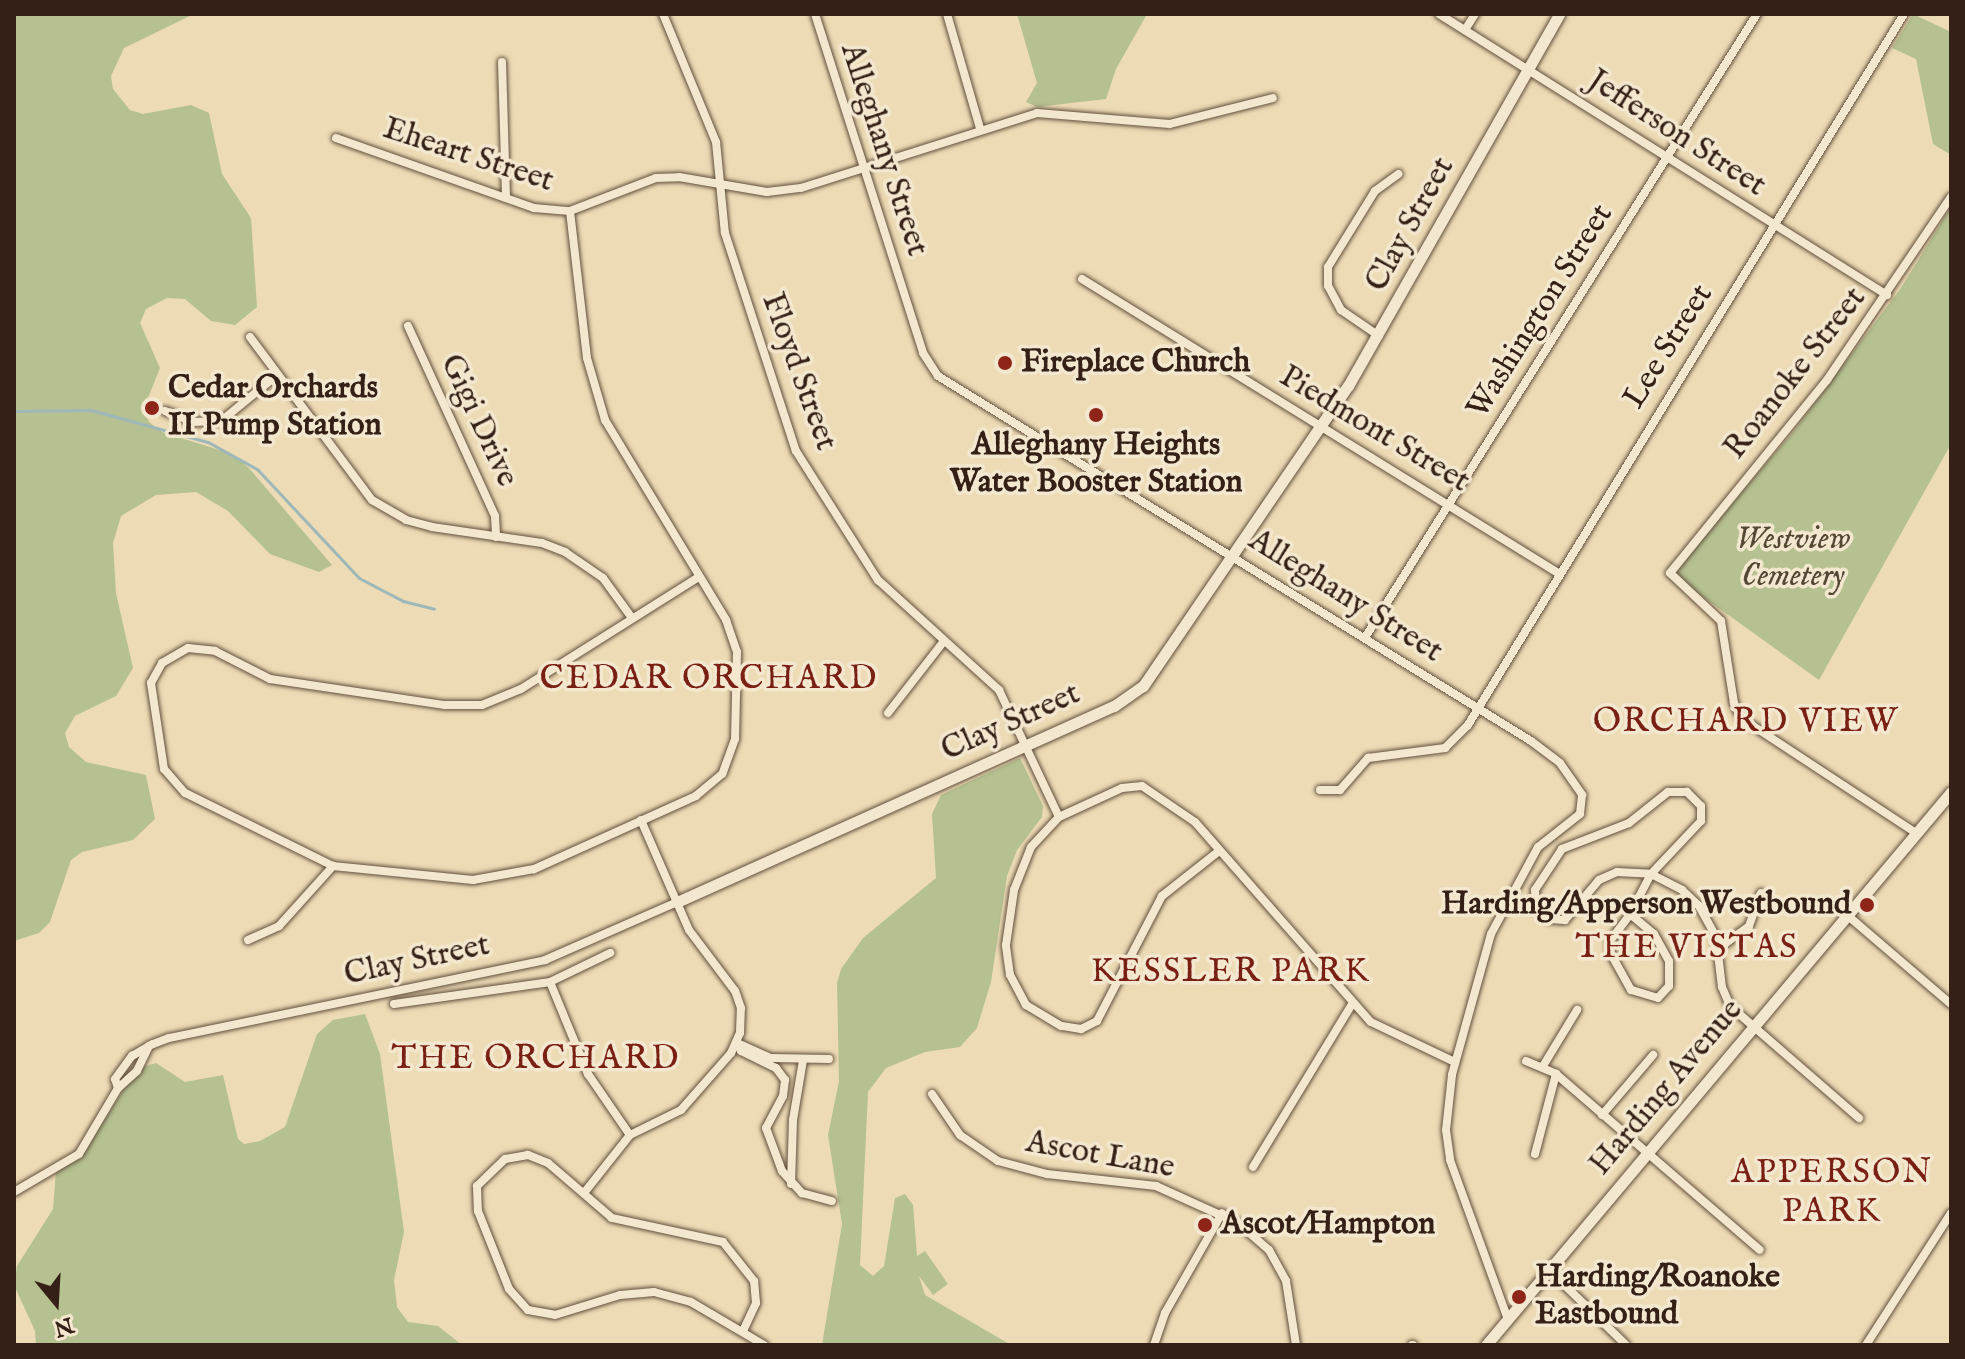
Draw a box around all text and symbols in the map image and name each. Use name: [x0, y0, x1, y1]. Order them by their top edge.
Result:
street label: Alleghany Street: [831, 39, 935, 261]
street label: Jefferson Street: [1580, 62, 1772, 206]
street label: Eheart Street: [378, 110, 558, 202]
street label: Clay Street: [1358, 151, 1464, 299]
street label: Washington Street: [1460, 198, 1622, 426]
street label: Lee Street: [1616, 278, 1722, 416]
street label: Roanoke Street: [1717, 280, 1875, 468]
street label: Floyd Street: [752, 288, 844, 456]
place label: Fireplace Church: [1021, 344, 1250, 382]
street label: Gigi Drive: [431, 349, 525, 493]
marker: Fireplace Church: [996, 354, 1014, 372]
street label: Piedmont Street: [1272, 358, 1476, 502]
place label: Cedar Orchards II Pump Station: [168, 371, 381, 446]
marker: Cedar Orchards II Pump Station: [143, 399, 161, 417]
marker: Alleghany Heights Water Booster Station: [1087, 406, 1105, 424]
place label: Alleghany Heights Water Booster Station: [950, 428, 1242, 503]
street label: Alleghany Street: [1241, 522, 1449, 672]
park label: Westview Cemetery: [1736, 522, 1850, 597]
district label: CEDAR ORCHARD: [540, 659, 878, 699]
street label: Clay Street: [936, 675, 1086, 771]
district label: ORCHARD VIEW: [1593, 702, 1899, 742]
place label: Harding/Apperson Westbound: [1441, 886, 1851, 924]
marker: Harding/Apperson Westbound: [1858, 896, 1876, 914]
street label: Clay Street: [341, 927, 493, 995]
district label: THE VISTAS: [1575, 928, 1799, 968]
district label: KESSLER PARK: [1091, 952, 1371, 992]
street label: Harding Avenue: [1582, 992, 1752, 1184]
district label: THE ORCHARD: [391, 1039, 681, 1079]
street label: Ascot Lane: [1023, 1124, 1177, 1188]
district label: APPERSON PARK: [1731, 1152, 1933, 1232]
place label: Ascot/Hampton: [1221, 1206, 1435, 1244]
marker: Ascot/Hampton: [1196, 1216, 1214, 1234]
place label: Harding/Roanoke Eastbound: [1535, 1260, 1780, 1335]
north arrow: [16, 1263, 96, 1343]
marker: Harding/Roanoke Eastbound: [1510, 1288, 1528, 1306]
text: N: [50, 1310, 77, 1342]

